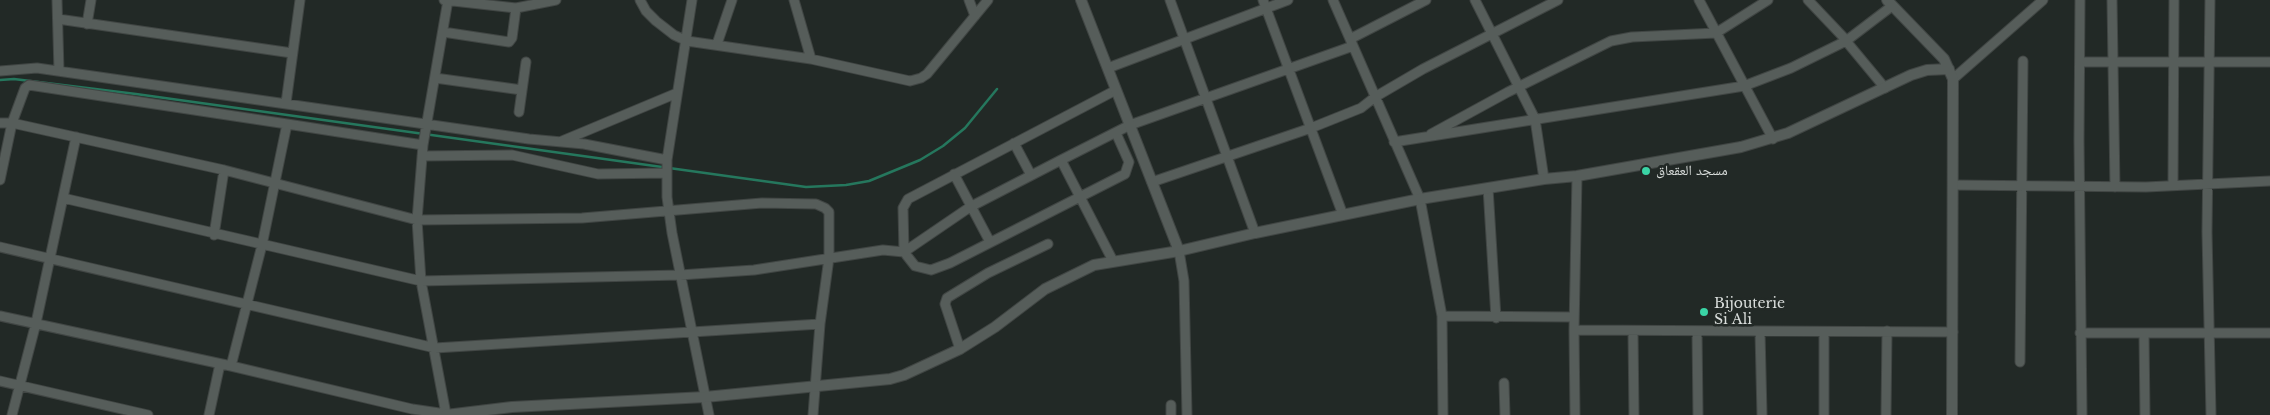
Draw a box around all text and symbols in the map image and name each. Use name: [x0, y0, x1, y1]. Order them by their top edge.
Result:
place label: مسجد العقعاق: [1656, 163, 1728, 179]
marker: مسجد العقعاق: [1640, 165, 1652, 177]
place label: Bijouterie Si Ali: [1714, 296, 1785, 328]
marker: Bijouterie Si Ali: [1698, 306, 1710, 318]

